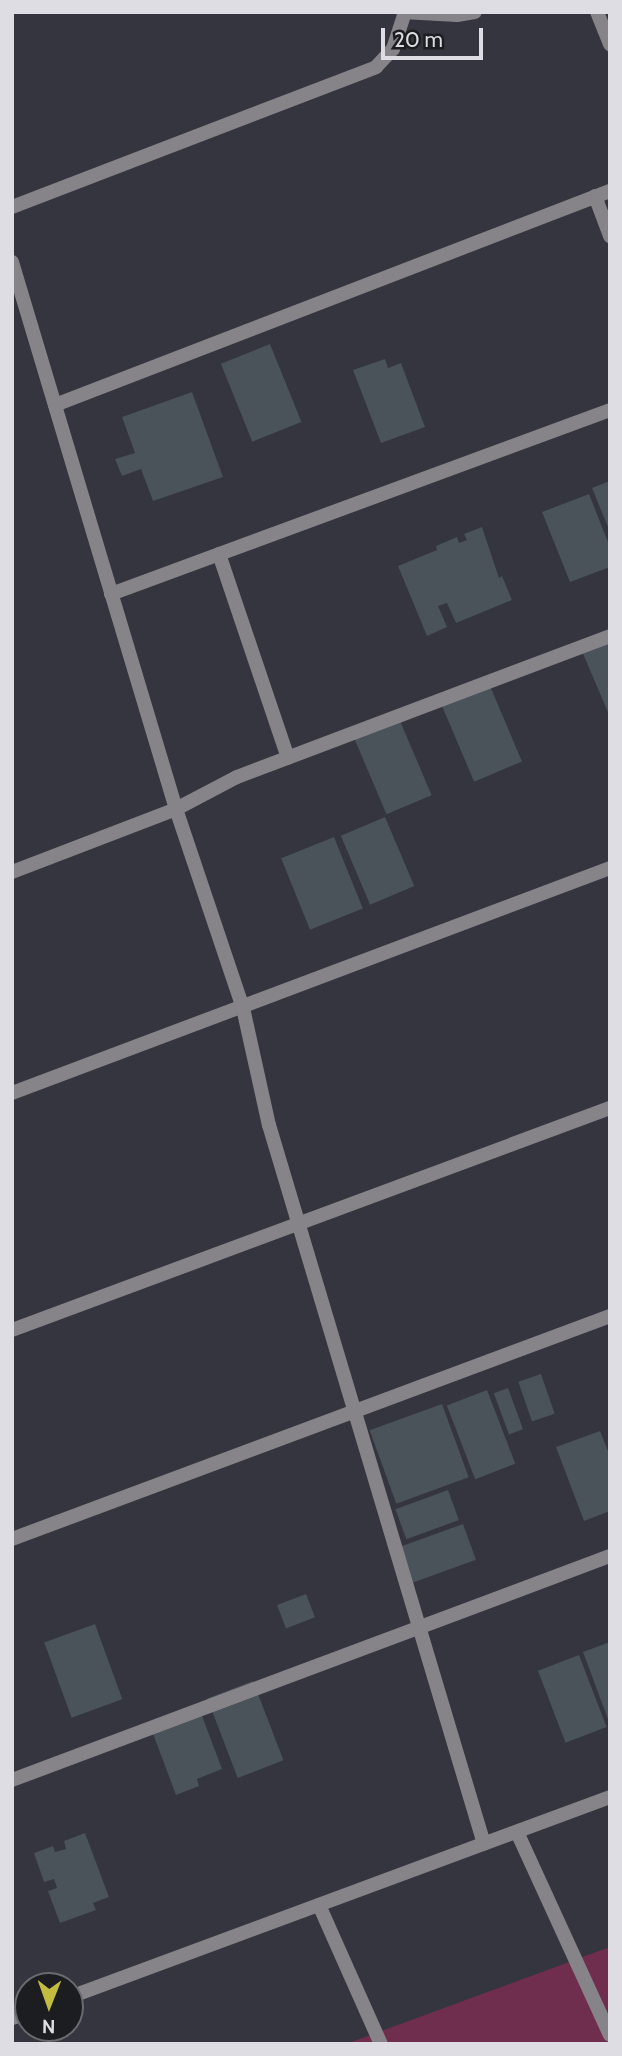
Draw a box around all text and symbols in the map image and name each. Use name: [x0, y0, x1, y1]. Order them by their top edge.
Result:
scale bar: [384, 14, 486, 58]
text: 20 m: [394, 27, 443, 52]
north arrow: [14, 1972, 84, 2042]
text: N: [42, 2015, 56, 2038]

